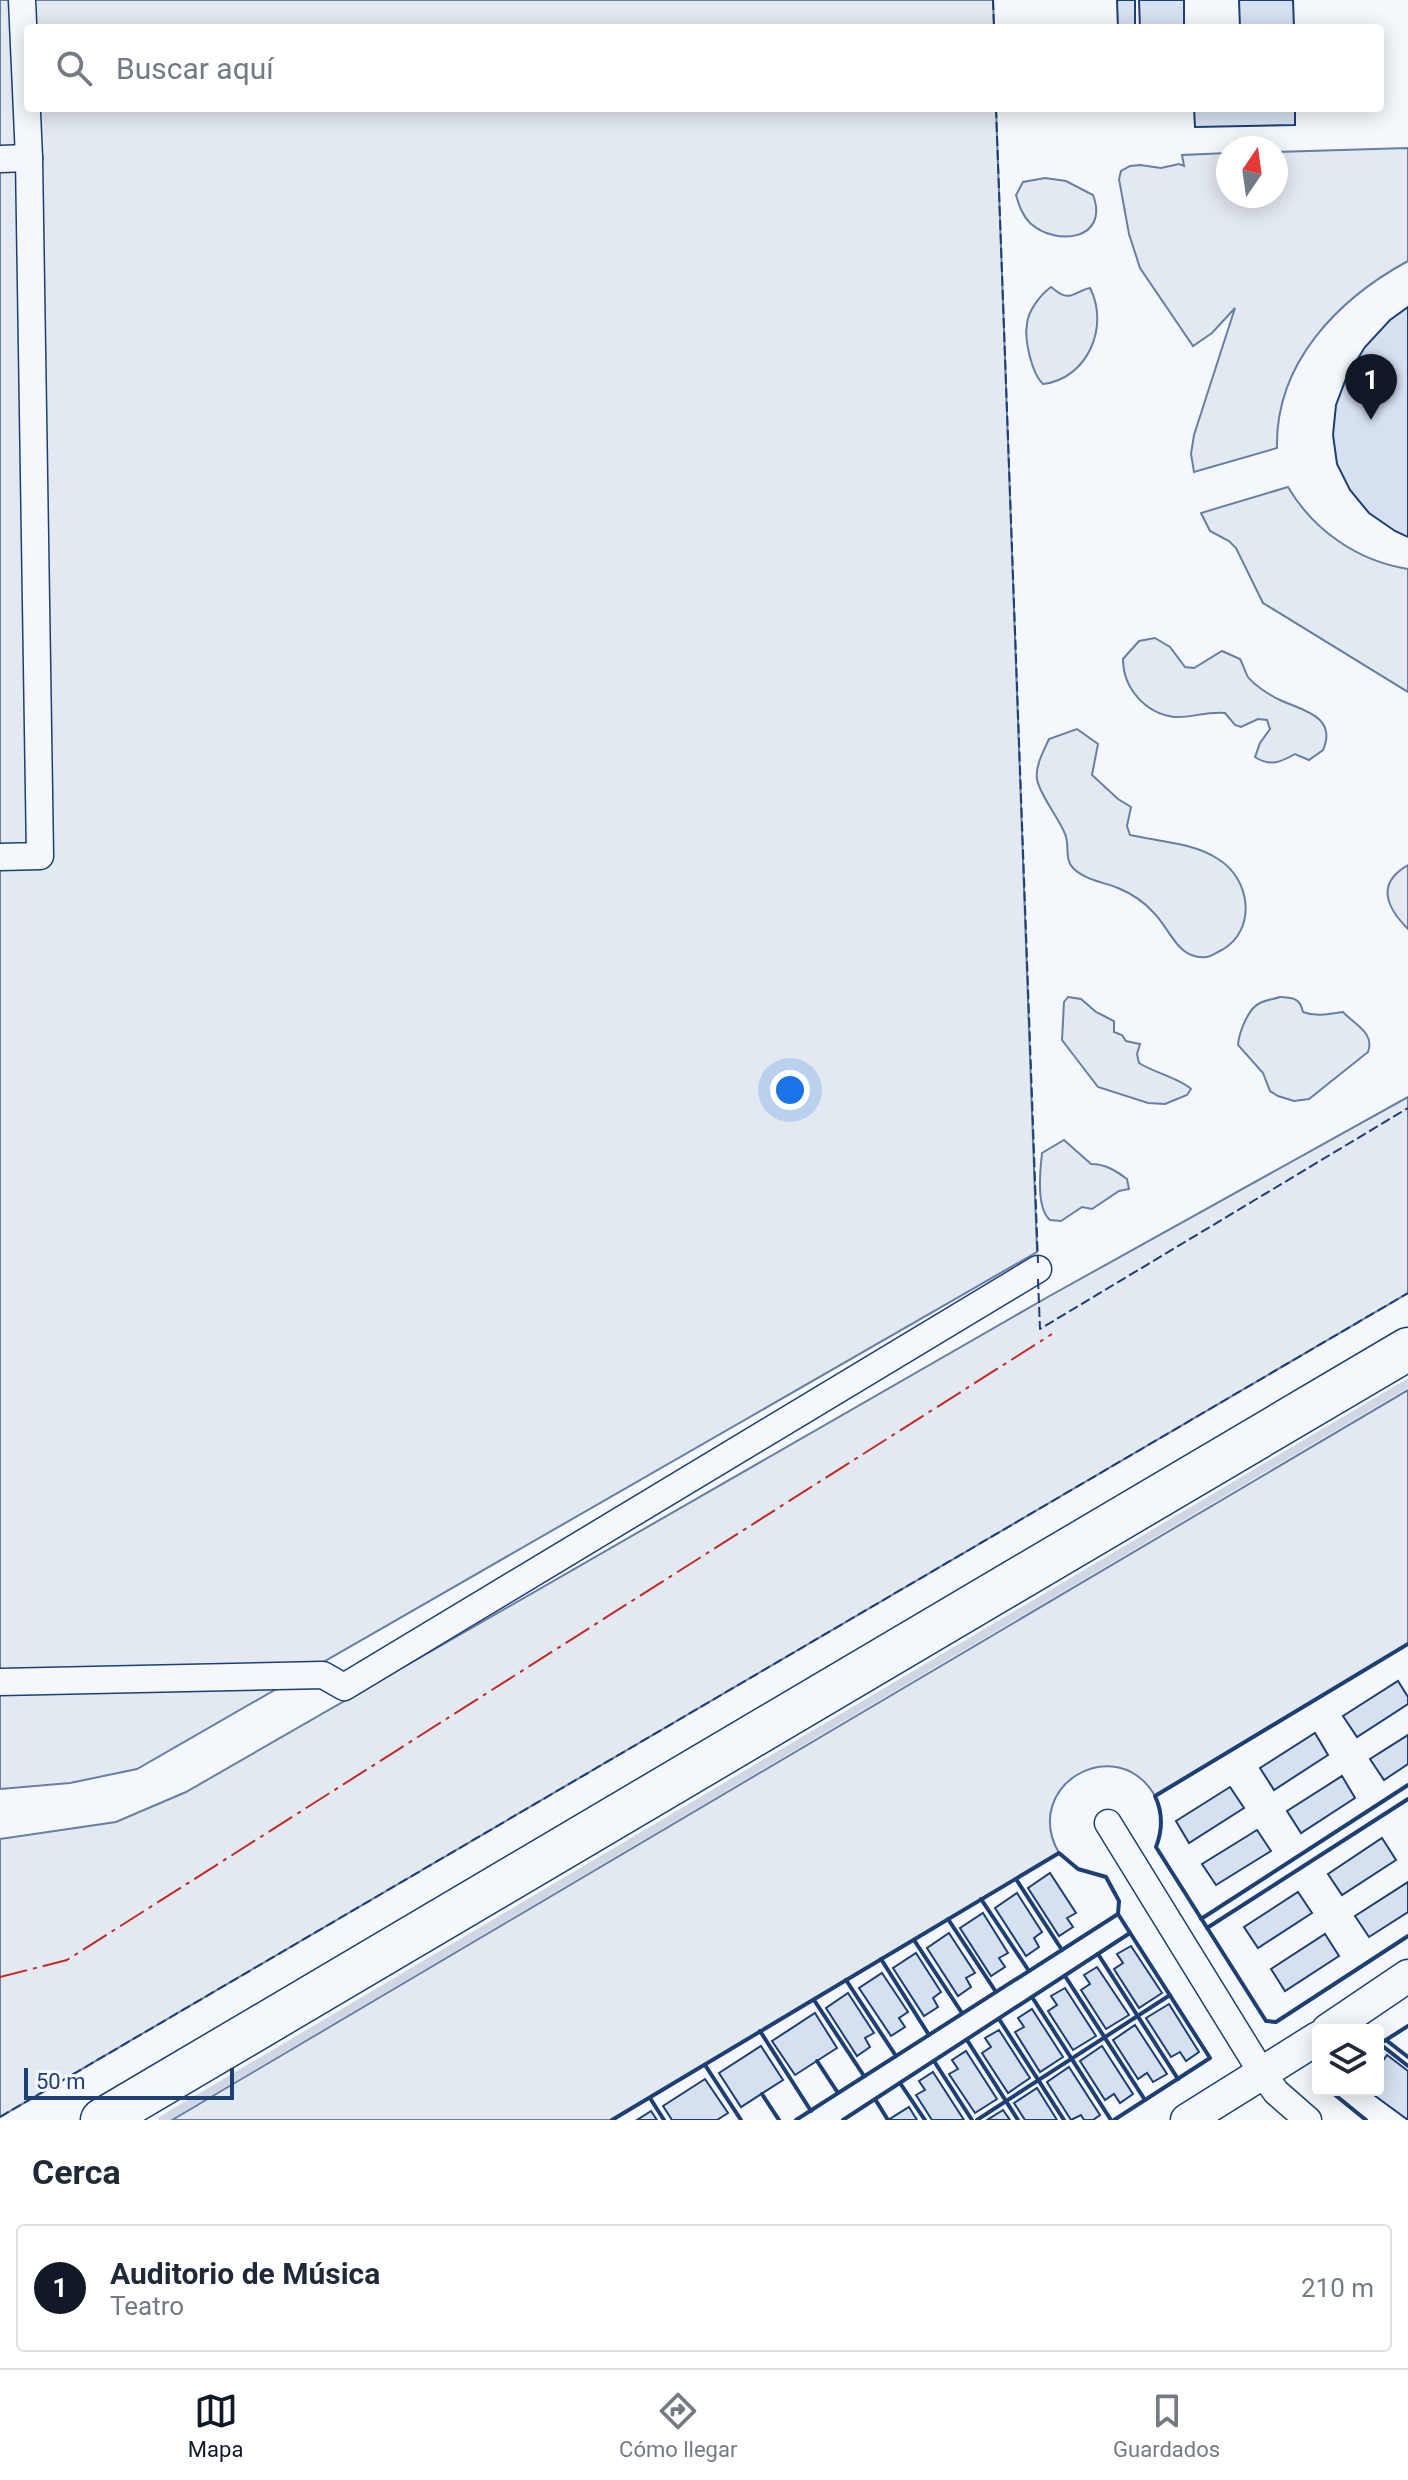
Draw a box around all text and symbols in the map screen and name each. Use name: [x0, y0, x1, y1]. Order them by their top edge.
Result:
search box: [24, 24, 1384, 112]
icon: search: [52, 46, 96, 90]
text: Buscar aquí: [116, 51, 274, 86]
north arrow: [1216, 136, 1288, 208]
pin: 1: [1345, 354, 1397, 420]
your location: [770, 1070, 810, 1110]
map controls: [1312, 2024, 1384, 2096]
button: layers: [1312, 2024, 1384, 2096]
scale bar: [24, 2064, 234, 2100]
text: 50 m: [36, 2069, 85, 2094]
text: Cerca: [32, 2152, 121, 2192]
text: Auditorio de Música: [110, 2256, 380, 2291]
text: 1: [53, 2273, 67, 2303]
text: 210 m: [1301, 2273, 1374, 2303]
text: Teatro: [110, 2291, 184, 2321]
tab: Mapa: [188, 2389, 243, 2462]
tab: Cómo llegar: [619, 2389, 737, 2462]
tab: Guardados: [1113, 2389, 1220, 2462]

